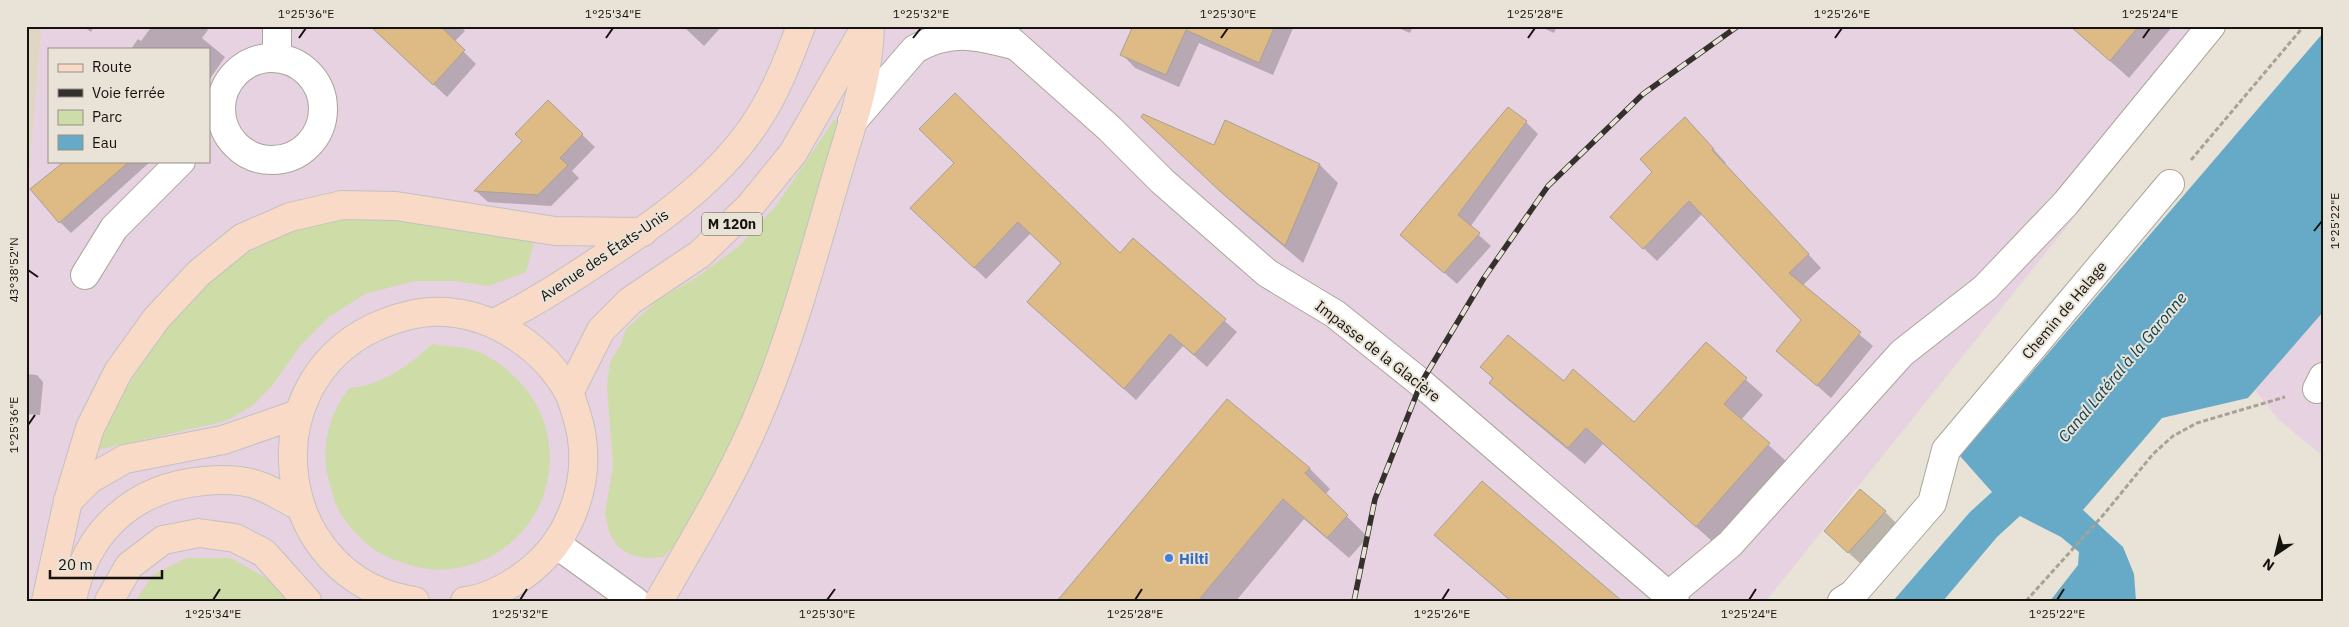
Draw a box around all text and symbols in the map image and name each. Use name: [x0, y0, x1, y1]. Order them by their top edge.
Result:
text: 1°25'36"E: [278, 6, 334, 21]
text: 1°25'34"E: [585, 6, 641, 21]
text: 1°25'32"E: [893, 6, 949, 21]
text: 1°25'30"E: [1200, 6, 1256, 21]
text: 1°25'28"E: [1507, 6, 1563, 21]
text: 1°25'26"E: [1814, 6, 1870, 21]
text: 1°25'24"E: [2122, 6, 2178, 21]
legend: [48, 48, 210, 162]
text: Route: [92, 57, 132, 76]
text: Voie ferrée: [92, 83, 165, 102]
text: Parc: [92, 107, 122, 126]
text: Eau: [92, 133, 117, 152]
text: 1°25'22"E: [2327, 193, 2342, 249]
street label: Avenue des États-Unis: [536, 205, 672, 305]
road number: M 120n: [702, 212, 762, 235]
text: 43°38'52"N: [6, 237, 21, 303]
street label: Chemin de Halage: [2017, 257, 2111, 363]
water label: Canal Latéral à la Garonne: [2053, 288, 2191, 446]
street label: Impasse de la Glacière: [1312, 296, 1444, 406]
text: 1°25'36"E: [6, 397, 21, 453]
north arrow: [2252, 530, 2302, 580]
scale bar: [50, 547, 162, 579]
place label: Hilti: [1179, 549, 1209, 568]
marker: Hilti: [1163, 552, 1175, 564]
text: N: [2259, 554, 2278, 575]
text: 20 m: [58, 555, 93, 574]
text: 1°25'34"E: [185, 606, 241, 621]
text: 1°25'32"E: [492, 606, 548, 621]
text: 1°25'30"E: [799, 606, 855, 621]
text: 1°25'28"E: [1107, 606, 1163, 621]
text: 1°25'26"E: [1414, 606, 1470, 621]
text: 1°25'24"E: [1721, 606, 1777, 621]
text: 1°25'22"E: [2029, 606, 2085, 621]

